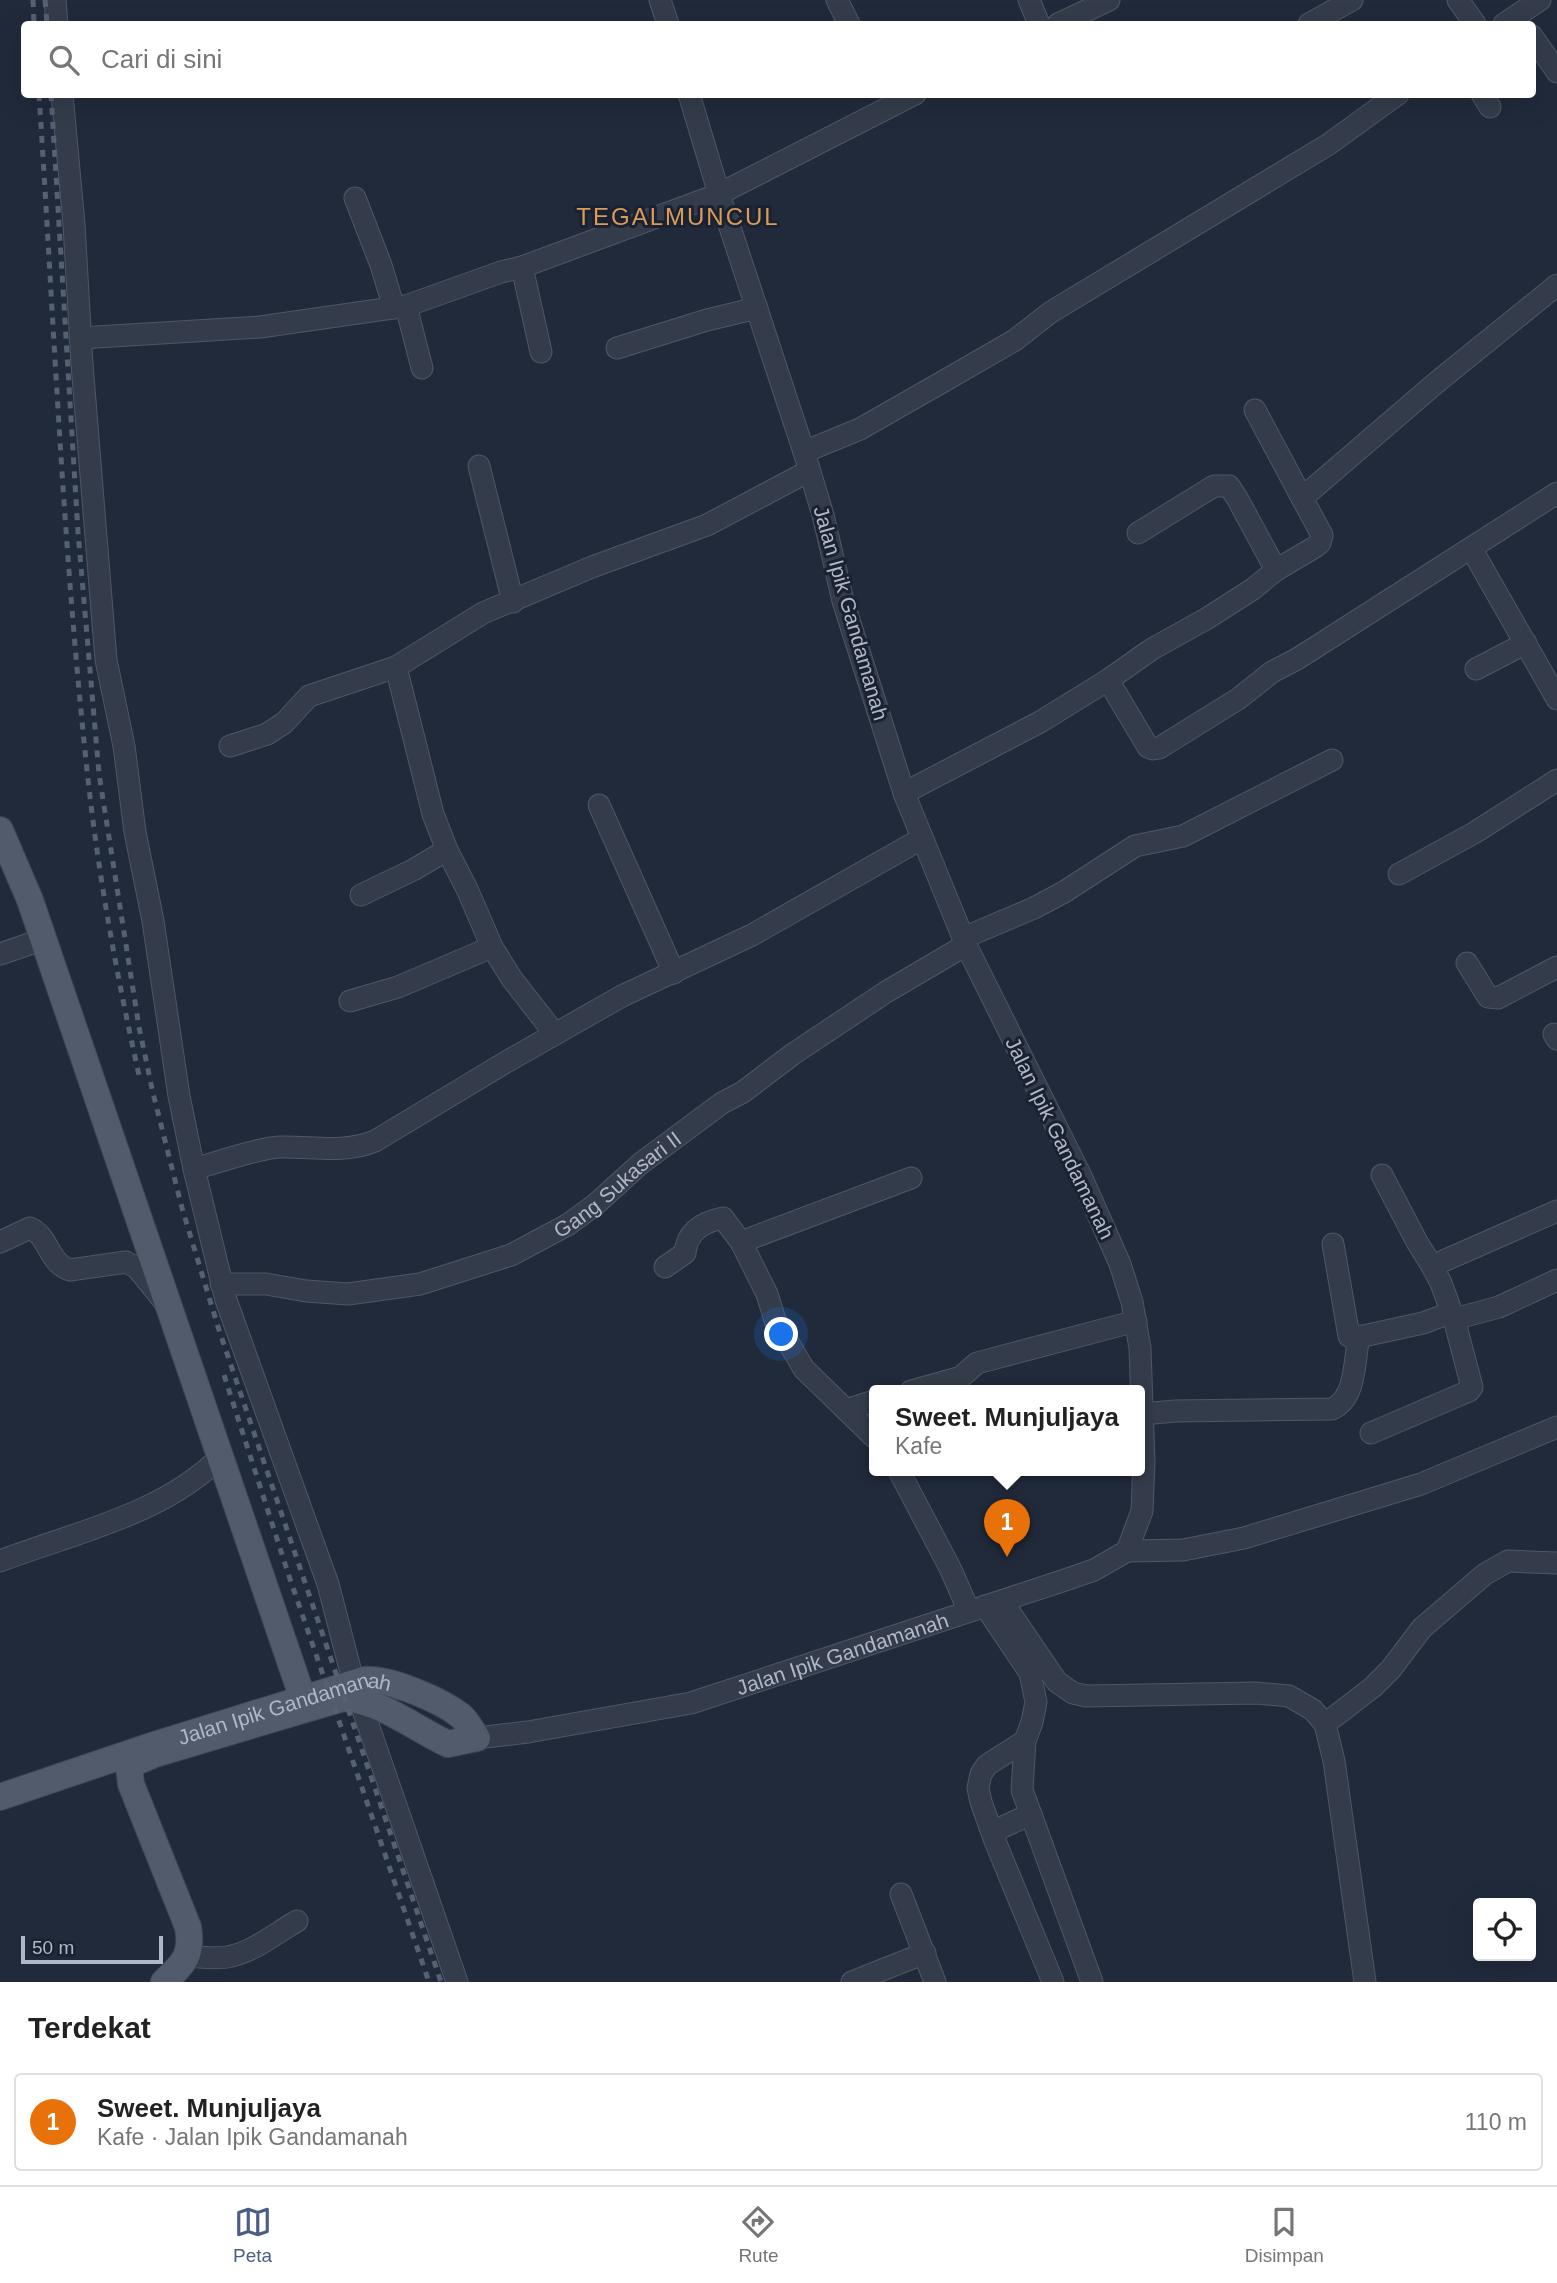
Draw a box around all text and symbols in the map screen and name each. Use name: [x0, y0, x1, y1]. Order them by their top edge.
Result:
search box: [21, 21, 1536, 98]
icon: search: [45, 41, 83, 79]
text: Cari di sini: [101, 44, 222, 74]
district label: TEGALMUNCUL: [576, 203, 780, 230]
street label: Jalan Ipik Gandamanah: [809, 503, 893, 723]
street label: Jalan Ipik Gandamanah: [1001, 1033, 1119, 1243]
street label: Gang Sukasari II: [550, 1126, 685, 1242]
your location: [764, 1317, 798, 1351]
popup: [869, 1385, 1145, 1476]
text: Sweet. Munjuljaya: [895, 1402, 1119, 1432]
text: Kafe: [895, 1433, 942, 1459]
pin: 1: [984, 1499, 1030, 1557]
street label: Jalan Ipik Gandamanah: [733, 1608, 951, 1699]
street label: Jalan Ipik Gandamanah: [175, 1668, 394, 1749]
map controls: [1473, 1898, 1536, 1961]
button: locate: [1473, 1898, 1536, 1961]
scale bar: [21, 1933, 163, 1965]
text: 50 m: [32, 1937, 74, 1958]
text: Terdekat: [28, 2011, 151, 2044]
text: Sweet. Munjuljaya: [97, 2093, 321, 2123]
text: 1: [47, 2109, 59, 2135]
text: 110 m: [1465, 2109, 1527, 2135]
text: Kafe · Jalan Ipik Gandamanah: [97, 2124, 408, 2150]
tab: Peta: [233, 2203, 272, 2267]
tab: Rute: [738, 2203, 779, 2267]
tab: Disimpan: [1245, 2203, 1324, 2267]

